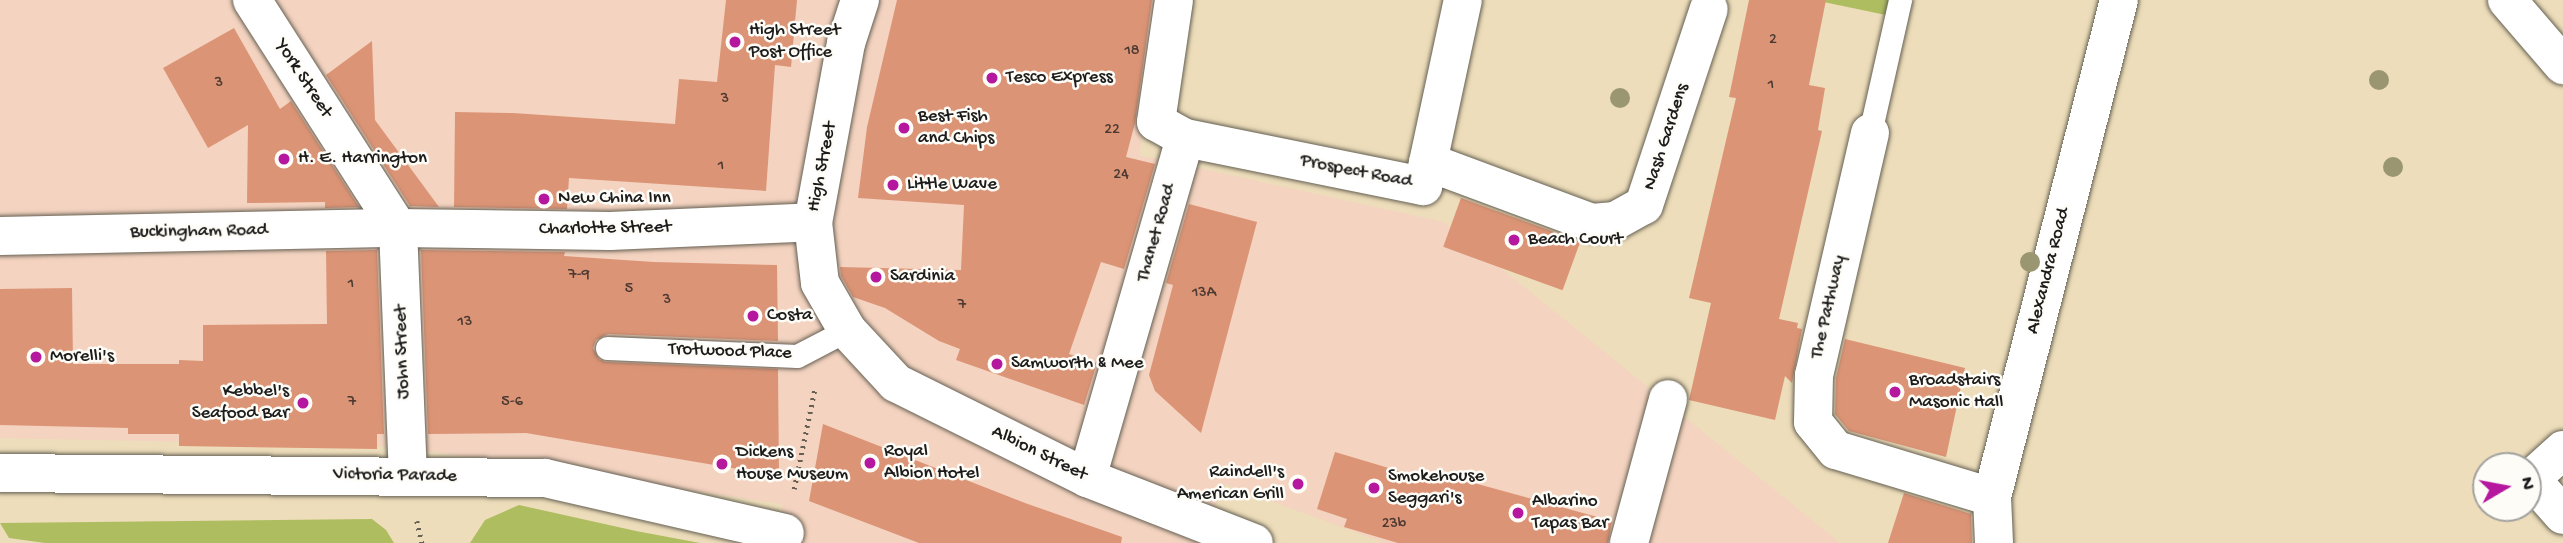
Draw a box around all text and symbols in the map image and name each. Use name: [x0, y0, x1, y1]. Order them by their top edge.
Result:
place label: High Street Post Office: [749, 20, 840, 64]
house number: 2: [1769, 31, 1777, 51]
marker: High Street Post Office: [727, 34, 743, 50]
street label: York Street: [269, 35, 337, 123]
house number: 18: [1124, 42, 1140, 62]
place label: Tesco Express: [1006, 67, 1113, 89]
marker: Tesco Express: [984, 70, 1000, 86]
house number: 3: [215, 74, 223, 94]
house number: 1: [1768, 76, 1774, 96]
street label: Nash Gardens: [1639, 81, 1695, 193]
house number: 3: [721, 90, 729, 110]
place label: Best Fish and Chips: [918, 106, 994, 150]
street label: High Street: [803, 120, 843, 214]
marker: Best Fish and Chips: [896, 120, 912, 136]
house number: 22: [1104, 121, 1120, 141]
place label: H. E. Harrington: [298, 148, 427, 170]
street label: Prospect Road: [1298, 150, 1414, 194]
marker: H. E. Harrington: [276, 151, 292, 167]
house number: 1: [718, 157, 724, 177]
house number: 24: [1113, 166, 1129, 186]
place label: Little Wave: [907, 174, 997, 196]
marker: Little Wave: [885, 177, 901, 193]
street label: Thanet Road: [1132, 181, 1182, 285]
place label: New China Inn: [558, 188, 671, 210]
marker: New China Inn: [536, 191, 552, 207]
street label: Alexandra Road: [2022, 206, 2076, 336]
street label: Charlotte Street: [539, 216, 671, 242]
street label: Buckingham Road: [130, 219, 268, 245]
place label: Beach Court: [1528, 229, 1623, 251]
marker: Beach Court: [1506, 232, 1522, 248]
street label: The Pathway: [1806, 253, 1852, 361]
house number: 7-9: [568, 266, 590, 286]
place label: Sardinia: [890, 266, 955, 288]
marker: Sardinia: [868, 269, 884, 285]
house number: 1: [348, 275, 354, 295]
house number: 5: [625, 280, 633, 300]
house number: 13A: [1192, 284, 1216, 304]
house number: 3: [663, 291, 671, 311]
house number: 7: [958, 296, 966, 316]
street label: John Street: [390, 304, 416, 400]
place label: Costa: [767, 305, 812, 327]
marker: Costa: [745, 308, 761, 324]
house number: 13: [458, 313, 472, 333]
street label: Trotwood Place: [668, 338, 792, 366]
place label: Morelli's: [50, 346, 114, 368]
marker: Morelli's: [28, 349, 44, 365]
place label: Samworth & Mee: [1011, 353, 1144, 375]
marker: Samworth & Mee: [989, 356, 1005, 372]
place label: Broadstairs Masonic Hall: [1909, 370, 2003, 414]
place label: Kebbel's Seafood Bar: [192, 381, 289, 425]
marker: Broadstairs Masonic Hall: [1887, 384, 1903, 400]
house number: 7: [348, 393, 356, 413]
house number: 5-6: [501, 393, 523, 413]
marker: Kebbel's Seafood Bar: [295, 395, 311, 411]
street label: Albion Street: [987, 421, 1091, 487]
place label: Royal Albion Hotel: [884, 441, 979, 485]
place label: Dickens House Museum: [736, 442, 848, 486]
north arrow: [2472, 452, 2542, 522]
marker: Royal Albion Hotel: [862, 455, 878, 471]
marker: Dickens House Museum: [714, 456, 730, 472]
place label: Raindell's American Grill: [1177, 462, 1284, 506]
street label: Victoria Parade: [333, 464, 457, 488]
place label: Smokehouse Seggari's: [1388, 466, 1484, 510]
marker: Raindell's American Grill: [1290, 476, 1306, 492]
text: N: [2514, 476, 2539, 492]
marker: Smokehouse Seggari's: [1366, 480, 1382, 496]
place label: Albarino Tapas Bar: [1532, 491, 1608, 535]
marker: Albarino Tapas Bar: [1510, 505, 1526, 521]
house number: 23b: [1382, 515, 1406, 535]

